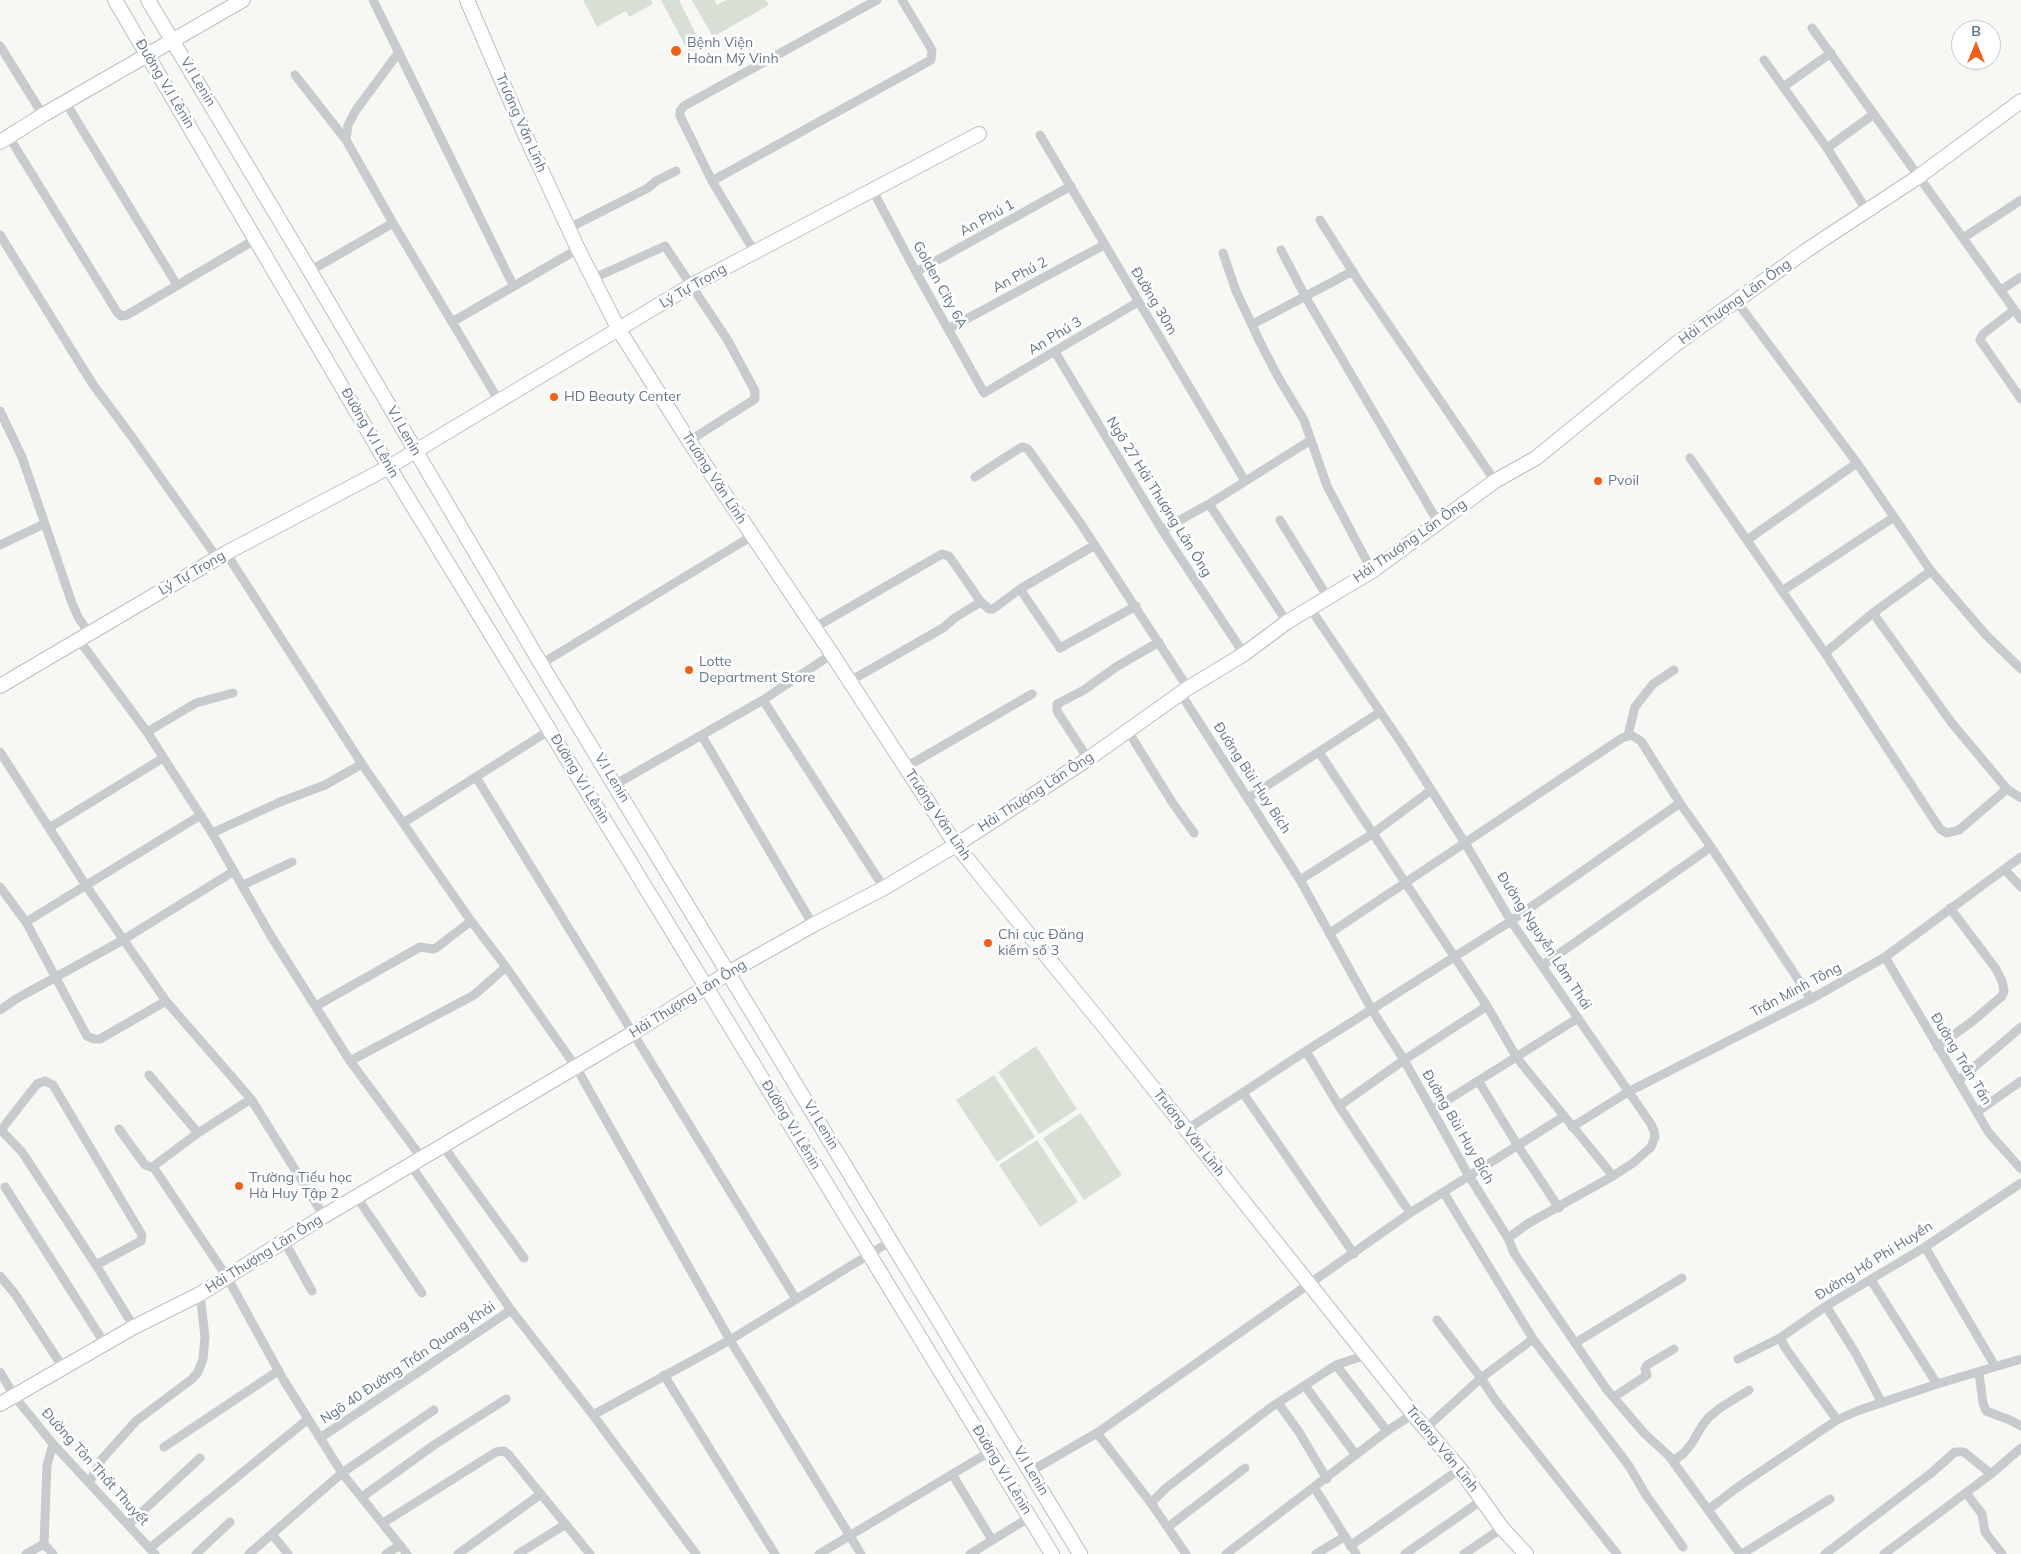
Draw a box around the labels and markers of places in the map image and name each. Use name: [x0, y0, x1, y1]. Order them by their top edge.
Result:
place label: Bệnh Viện Hoàn Mỹ Vinh: [687, 35, 779, 68]
marker: Bệnh Viện Hoàn Mỹ Vinh: [669, 44, 683, 58]
place label: HD Beauty Center: [564, 389, 681, 405]
marker: HD Beauty Center: [548, 391, 560, 403]
place label: Pvoil: [1608, 473, 1639, 489]
marker: Pvoil: [1592, 475, 1604, 487]
place label: Lotte Department Store: [699, 654, 815, 686]
marker: Lotte Department Store: [683, 664, 695, 676]
place label: Chi cục Đăng kiểm số 3: [998, 927, 1084, 960]
marker: Chi cục Đăng kiểm số 3: [982, 937, 994, 949]
place label: Trường Tiểu học Hà Huy Tập 2: [249, 1170, 352, 1202]
marker: Trường Tiểu học Hà Huy Tập 2: [233, 1180, 245, 1192]

